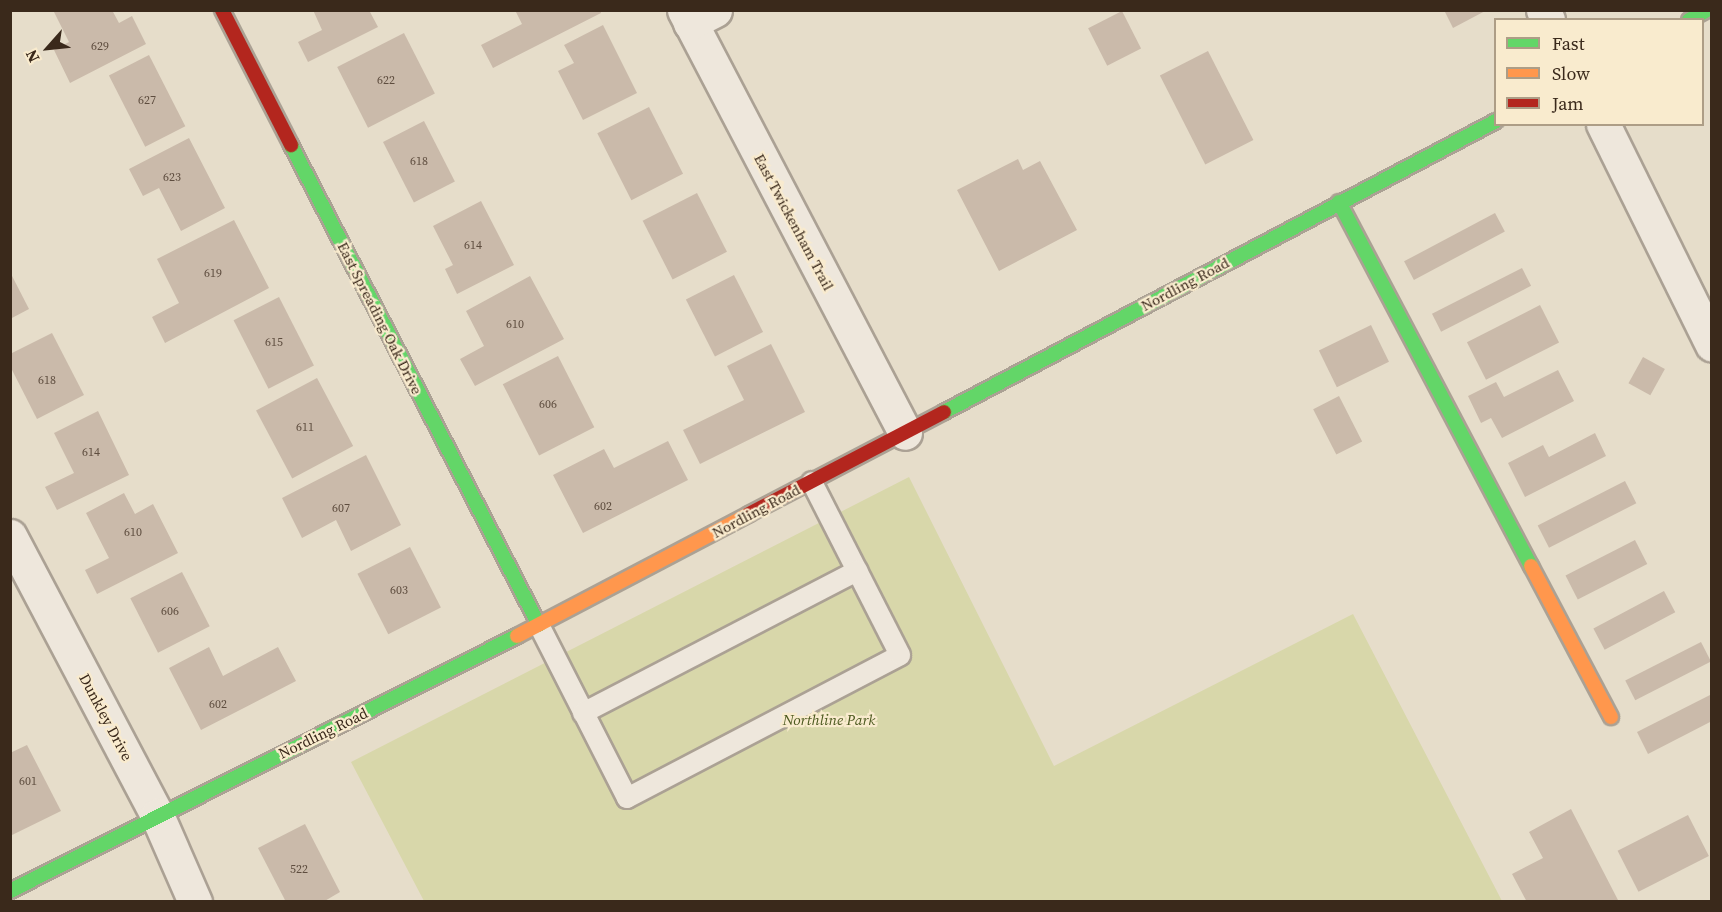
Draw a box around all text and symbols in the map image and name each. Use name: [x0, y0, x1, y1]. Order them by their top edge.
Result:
north arrow: [18, 18, 78, 78]
legend: [1494, 18, 1704, 126]
text: Fast: [1552, 31, 1585, 56]
house number: 629: [91, 40, 109, 54]
text: N: [20, 46, 44, 66]
text: Slow: [1552, 61, 1590, 86]
house number: 622: [377, 74, 395, 88]
text: Jam: [1552, 91, 1584, 116]
house number: 627: [138, 94, 156, 108]
street label: East Twickenham Trail: [750, 150, 838, 294]
house number: 618: [410, 155, 428, 169]
house number: 623: [163, 171, 181, 185]
street label: East Spreading Oak Drive: [334, 239, 426, 397]
house number: 614: [464, 239, 482, 253]
street label: Nordling Road: [1138, 253, 1232, 315]
house number: 619: [204, 267, 222, 281]
house number: 610: [506, 318, 524, 332]
house number: 615: [265, 336, 283, 350]
house number: 618: [38, 374, 56, 388]
house number: 606: [539, 398, 557, 412]
house number: 611: [296, 421, 314, 435]
house number: 614: [82, 446, 100, 460]
street label: Nordling Road: [709, 480, 803, 542]
house number: 602: [594, 500, 612, 514]
house number: 607: [332, 502, 350, 516]
house number: 610: [124, 526, 142, 540]
house number: 603: [390, 584, 408, 598]
house number: 606: [161, 605, 179, 619]
street label: Dunkley Drive: [76, 670, 136, 764]
house number: 602: [209, 698, 227, 712]
street label: Nordling Road: [275, 704, 371, 762]
park label: Northline Park: [783, 711, 875, 729]
house number: 601: [19, 775, 37, 789]
house number: 522: [290, 863, 308, 877]

